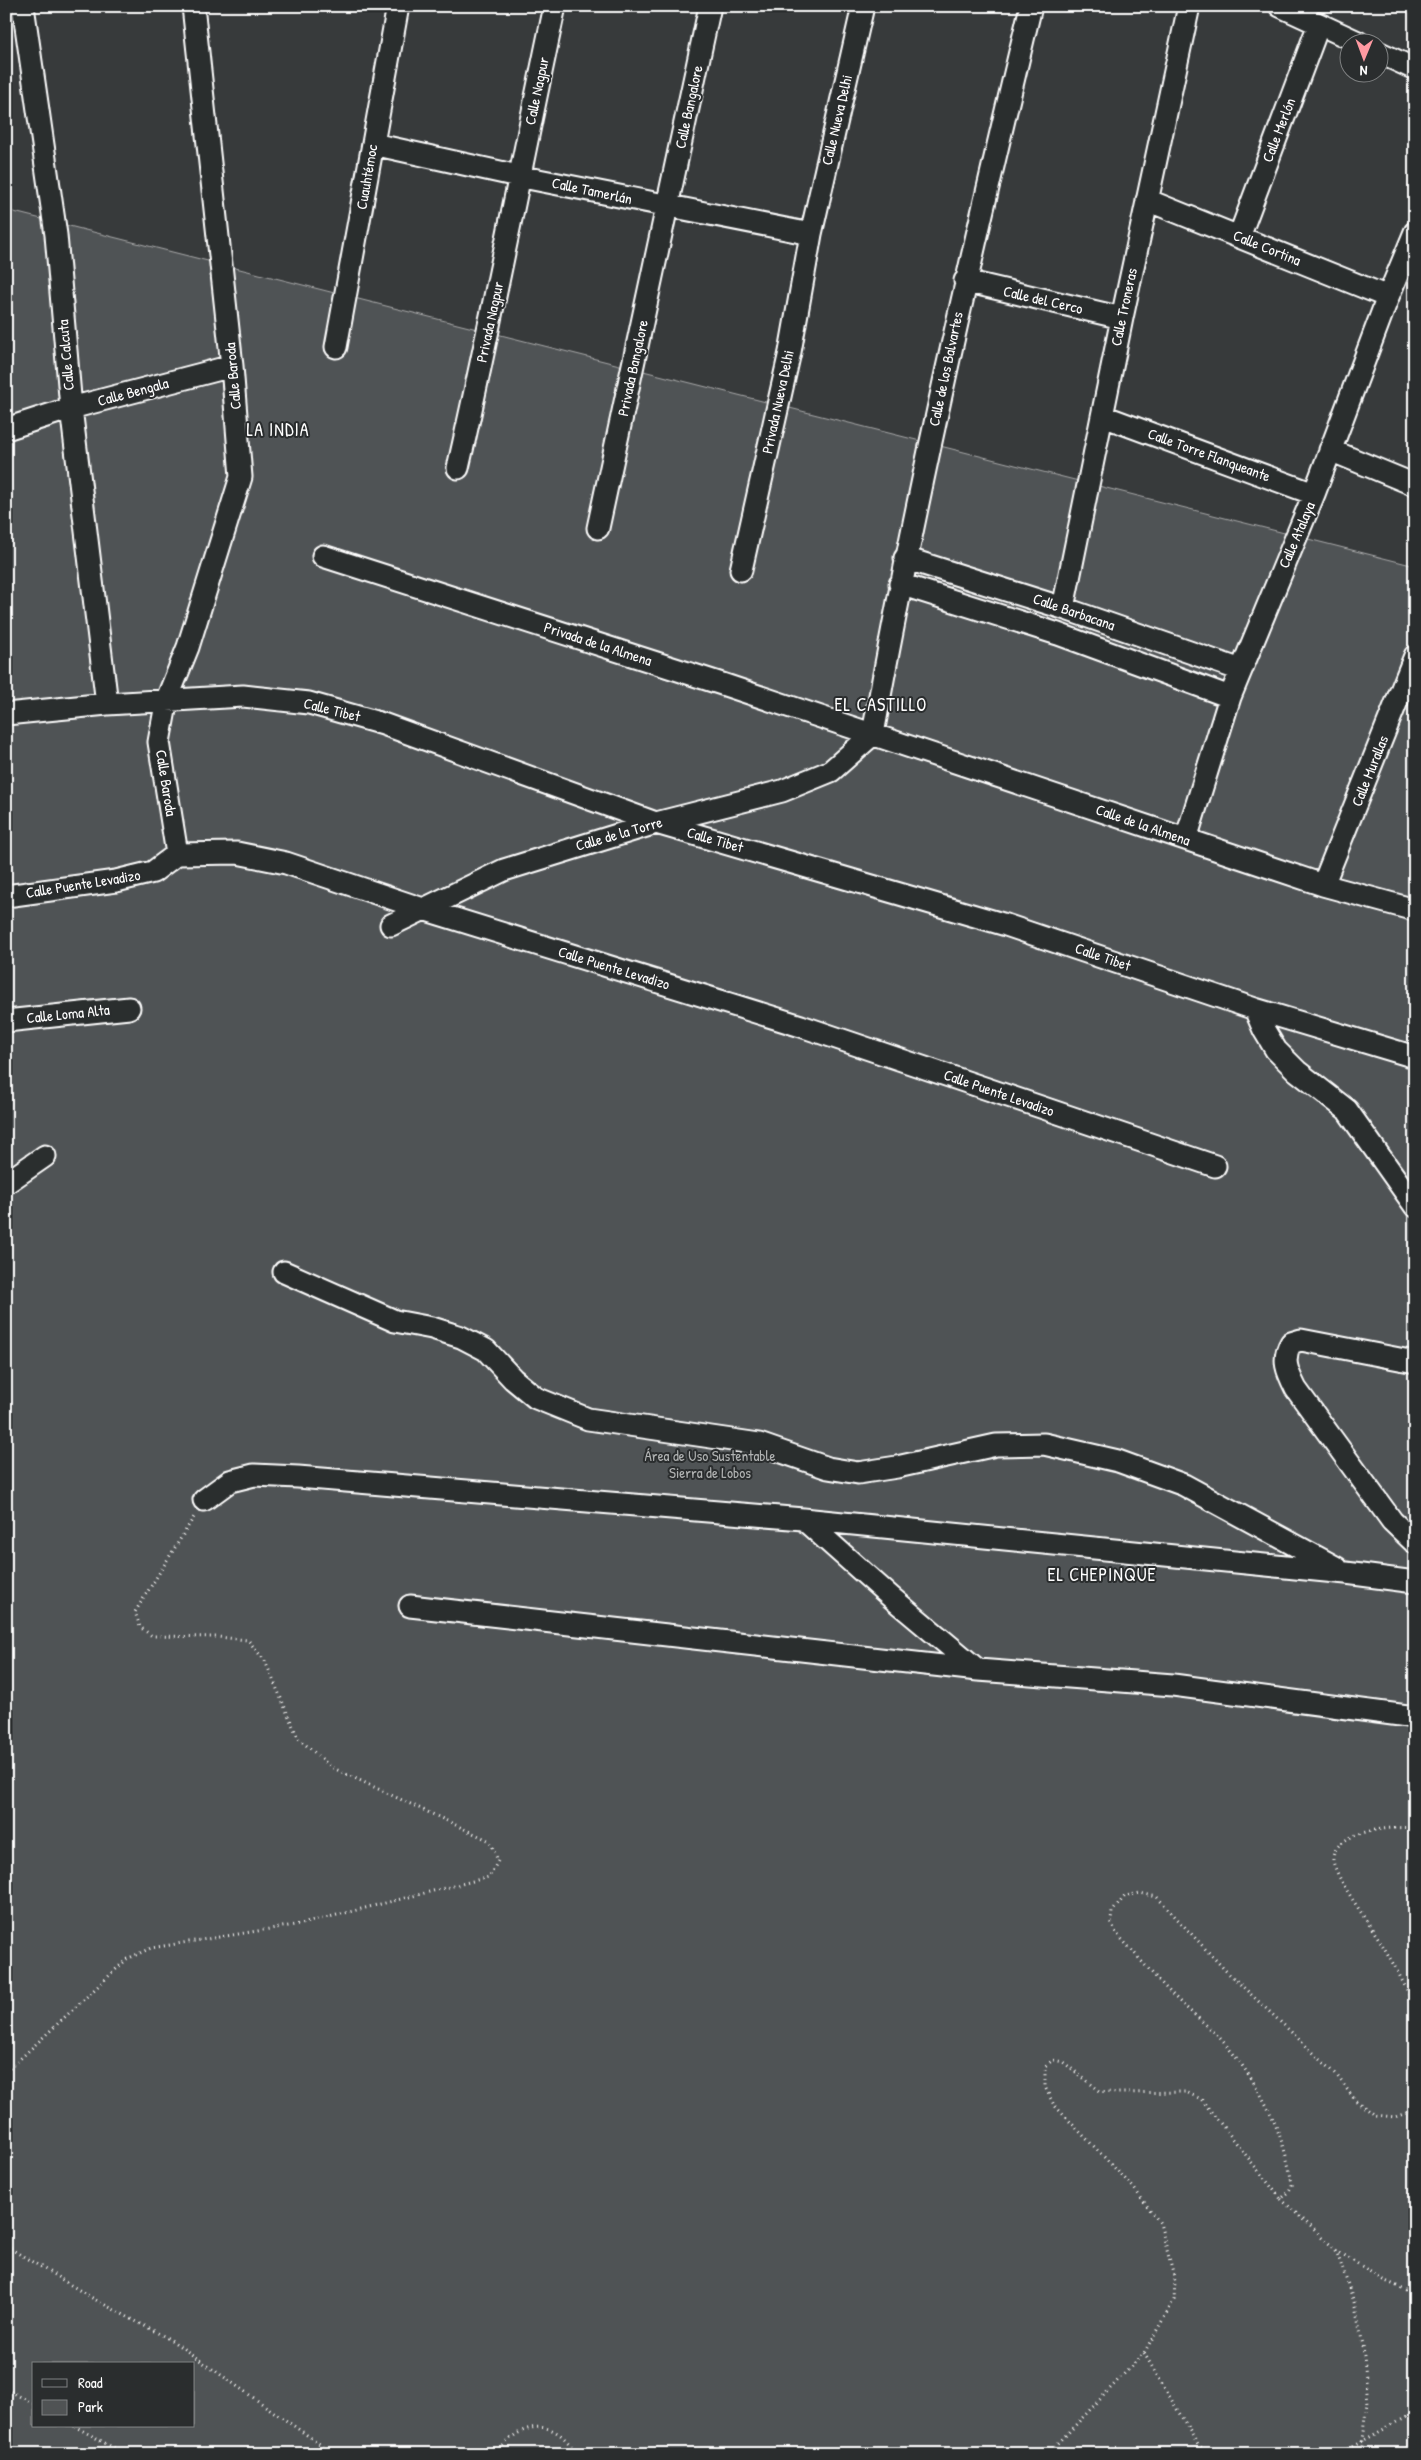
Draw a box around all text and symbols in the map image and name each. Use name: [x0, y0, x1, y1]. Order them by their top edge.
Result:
north arrow: [1338, 32, 1388, 82]
street label: Calle Nagpur: [519, 55, 554, 127]
text: N: [1359, 62, 1368, 81]
street label: Calle Bangalore: [669, 63, 708, 150]
street label: Calle Nueva Delhi: [816, 73, 857, 167]
street label: Calle Merlón: [1257, 94, 1301, 165]
street label: Cuauhtémoc: [350, 143, 383, 211]
street label: Calle Tamerlán: [550, 172, 634, 209]
street label: Calle Cortina: [1230, 224, 1304, 271]
street label: Calle Troneras: [1105, 266, 1142, 348]
street label: Privada Nagpur: [471, 279, 508, 364]
street label: Calle del Cerco: [1001, 280, 1085, 319]
street label: Calle de los Balvartes: [923, 309, 968, 428]
street label: Privada Bangalore: [612, 318, 653, 418]
street label: Calle Calcuta: [52, 319, 79, 391]
street label: Calle Baroda: [219, 342, 246, 410]
street label: Privada Nueva Delhi: [756, 348, 799, 456]
street label: Calle Bengala: [95, 372, 171, 411]
district label: LA INDIA: [247, 417, 310, 442]
street label: Calle Torre Flanqueante: [1145, 423, 1273, 486]
street label: Calle Atalaya: [1273, 498, 1320, 571]
street label: Calle Barbacana: [1030, 588, 1118, 635]
street label: Privada de la Almena: [542, 616, 655, 671]
street label: Calle Tibet: [302, 692, 363, 727]
district label: EL CASTILLO: [835, 692, 927, 717]
street label: Calle Murallas: [1346, 732, 1393, 809]
street label: Calle Baroda: [151, 748, 182, 818]
street label: Calle de la Almena: [1093, 799, 1193, 851]
street label: Calle de la Torre: [573, 811, 665, 856]
street label: Calle Tibet: [685, 821, 747, 858]
street label: Calle Puente Levadizo: [24, 864, 142, 903]
street label: Calle Tibet: [1072, 937, 1135, 976]
street label: Calle Puente Levadizo: [556, 941, 673, 994]
street label: Calle Loma Alta: [25, 999, 111, 1028]
street label: Calle Puente Levadizo: [941, 1064, 1057, 1121]
park label: Área de Uso Sustentable Sierra de Lobos: [645, 1445, 775, 1483]
district label: EL CHEPINQUE: [1047, 1562, 1157, 1587]
legend: [32, 2362, 195, 2428]
text: Road: [78, 2372, 103, 2393]
text: Park: [78, 2396, 103, 2417]

